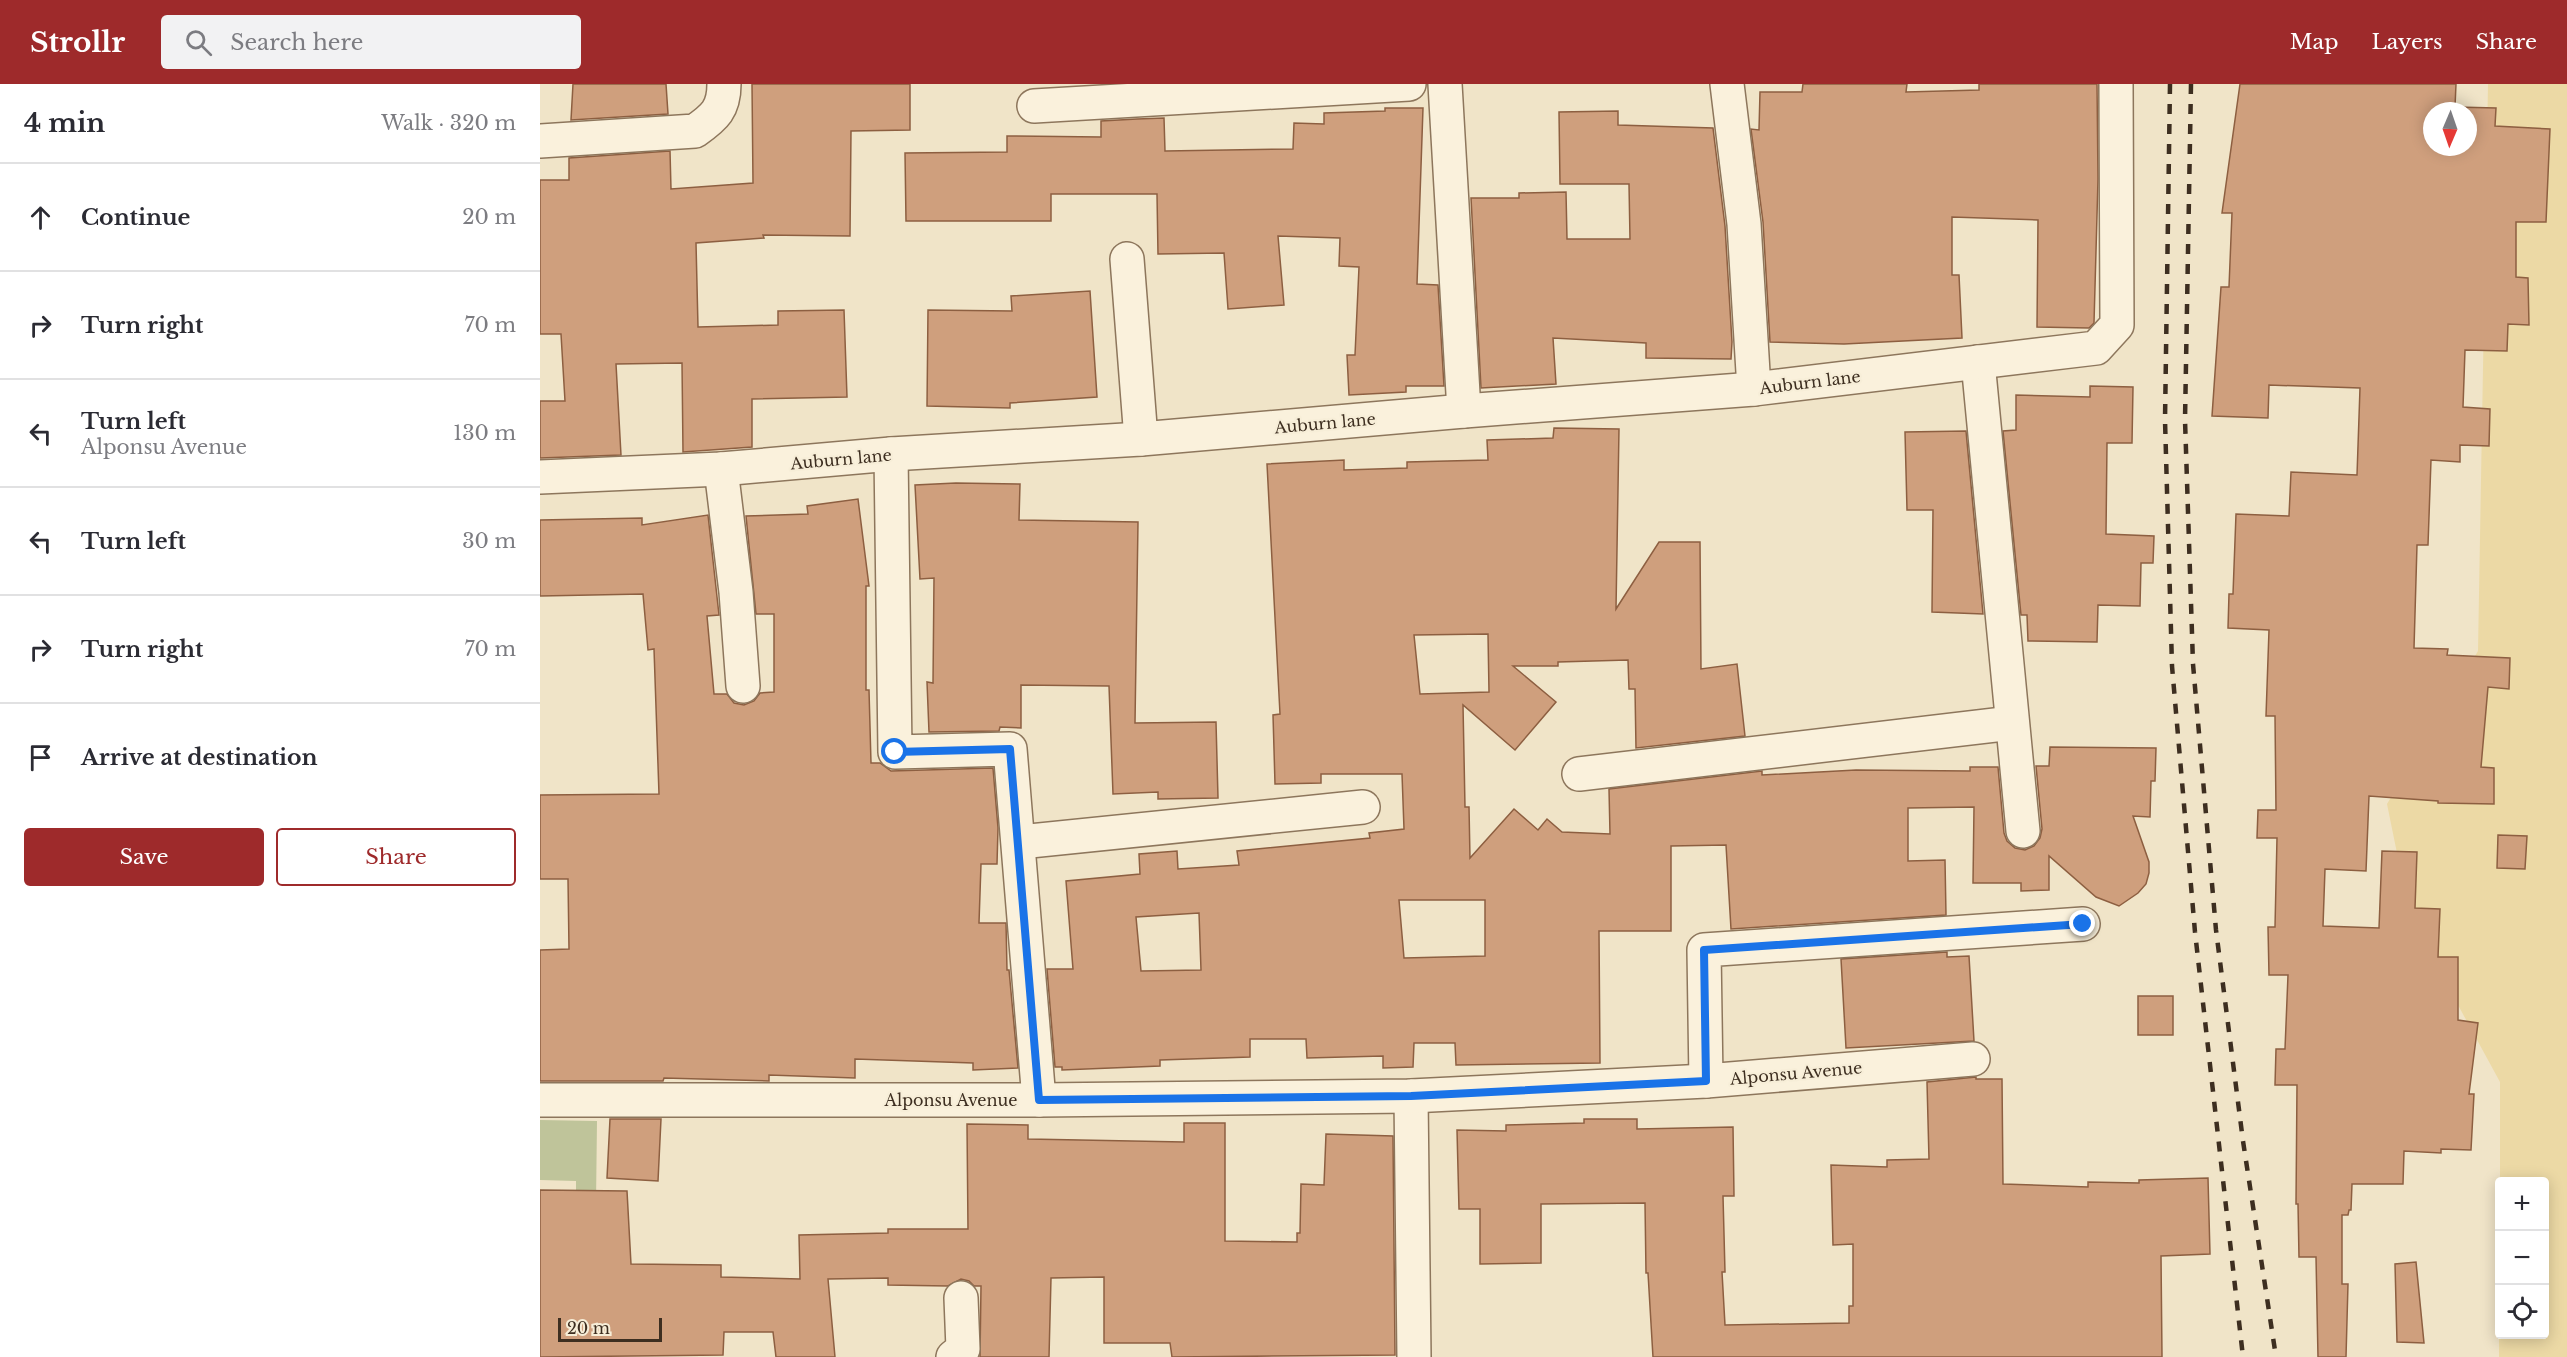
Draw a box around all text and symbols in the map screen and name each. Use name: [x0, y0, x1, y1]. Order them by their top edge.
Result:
search box: [161, 15, 581, 69]
text: Strollr: [30, 25, 125, 60]
icon: search: [182, 26, 215, 59]
text: Search here: [230, 29, 363, 56]
text: Map: [2290, 29, 2339, 55]
text: Layers: [2372, 29, 2443, 55]
text: Share: [2476, 29, 2537, 55]
north arrow: [2423, 102, 2477, 156]
text: 4 min: [24, 107, 105, 139]
text: Walk · 320 m: [381, 111, 516, 135]
icon: ahead: [24, 201, 57, 234]
text: Continue: [81, 204, 190, 231]
text: 20 m: [462, 205, 516, 229]
icon: right: [24, 309, 57, 342]
text: Turn right: [81, 312, 203, 339]
text: 70 m: [464, 313, 516, 337]
street label: Auburn lane: [1757, 366, 1862, 398]
text: Turn left: [81, 408, 186, 435]
street label: Auburn lane: [1273, 409, 1376, 437]
icon: left: [24, 417, 57, 450]
text: 130 m: [453, 421, 516, 445]
text: Alponsu Avenue: [81, 435, 247, 459]
street label: Auburn lane: [789, 445, 892, 473]
icon: left: [24, 525, 57, 558]
text: Turn left: [81, 528, 186, 555]
text: 30 m: [462, 529, 516, 553]
icon: right: [24, 633, 57, 666]
text: Turn right: [81, 636, 203, 663]
text: 70 m: [464, 637, 516, 661]
route start: [881, 738, 907, 764]
icon: arrive: [24, 741, 57, 774]
text: Arrive at destination: [81, 744, 318, 771]
button: Save: [24, 828, 264, 886]
button: Share: [276, 828, 516, 886]
route end: [2069, 910, 2095, 936]
street label: Alponsu Avenue: [1728, 1057, 1863, 1089]
street label: Alponsu Avenue: [884, 1090, 1017, 1110]
map controls: [2495, 1177, 2549, 1339]
button: +: [2495, 1177, 2549, 1231]
button: −: [2495, 1231, 2549, 1285]
button: locate: [2495, 1285, 2549, 1339]
scale bar: [558, 1315, 662, 1342]
text: 20 m: [567, 1318, 610, 1338]

